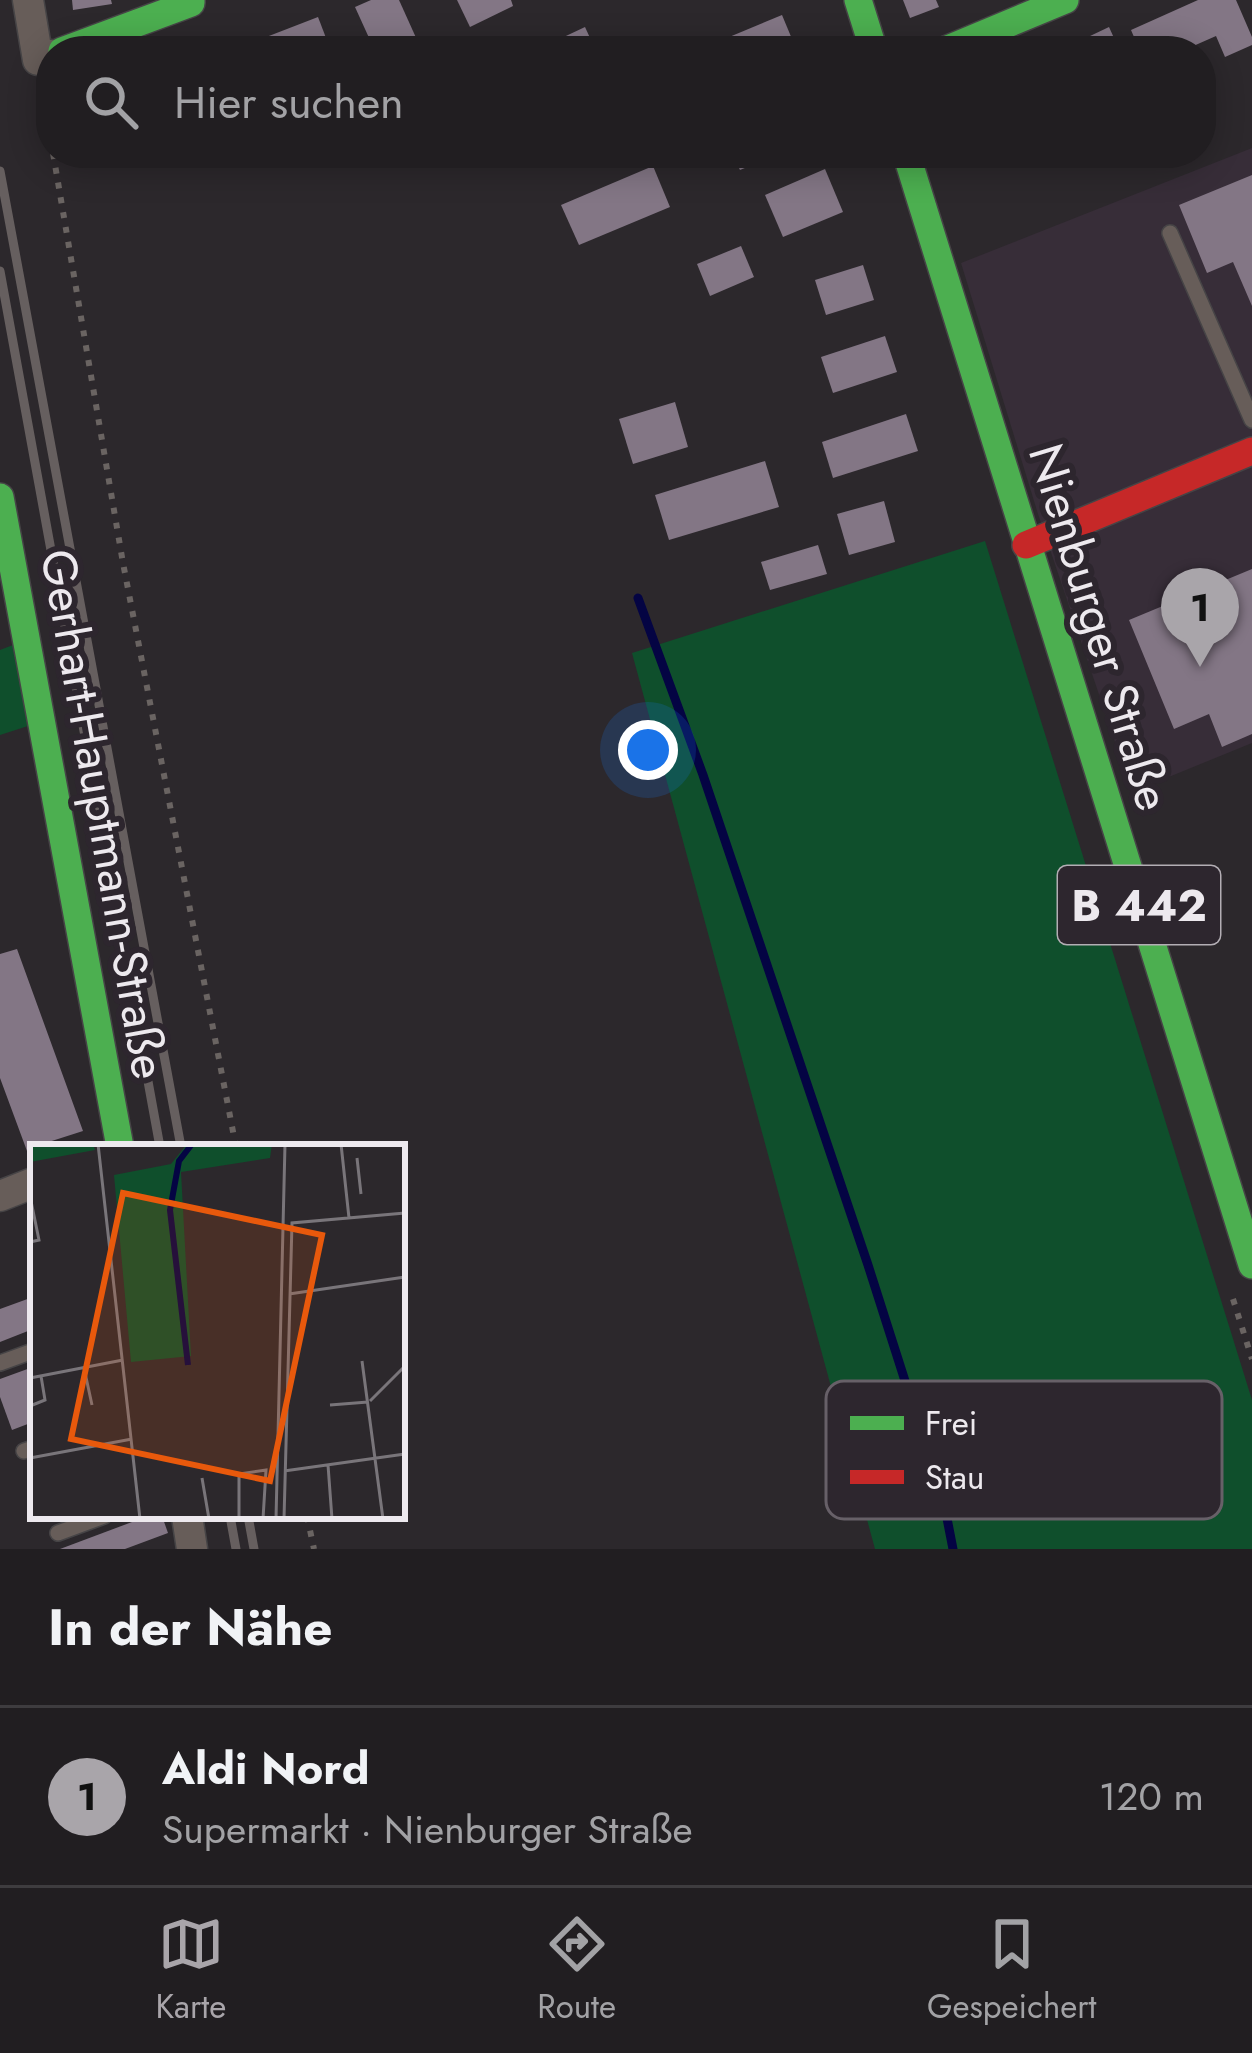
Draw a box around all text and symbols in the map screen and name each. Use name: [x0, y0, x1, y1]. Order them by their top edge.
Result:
search box: [36, 36, 1216, 168]
icon: search: [78, 69, 144, 135]
text: Hier suchen: [174, 70, 404, 135]
street label: Nienburger Straße: [1011, 435, 1188, 819]
street label: Gerhart-Hauptmann-Straße: [23, 544, 184, 1084]
pin: 1: [1161, 568, 1239, 667]
your location: [618, 720, 678, 780]
road number: B 442: [1058, 866, 1220, 944]
inset map: [30, 1144, 405, 1519]
legend: [826, 1381, 1222, 1519]
text: Frei: [925, 1400, 977, 1447]
text: Stau: [925, 1454, 984, 1501]
text: In der Nähe: [48, 1590, 332, 1664]
text: Aldi Nord: [162, 1736, 369, 1801]
text: 1: [77, 1768, 97, 1825]
text: 120 m: [1099, 1768, 1204, 1825]
text: Supermarkt · Nienburger Straße: [162, 1801, 693, 1858]
tab: Karte: [155, 1911, 226, 2030]
tab: Route: [537, 1911, 616, 2030]
tab: Gespeichert: [927, 1911, 1096, 2030]

